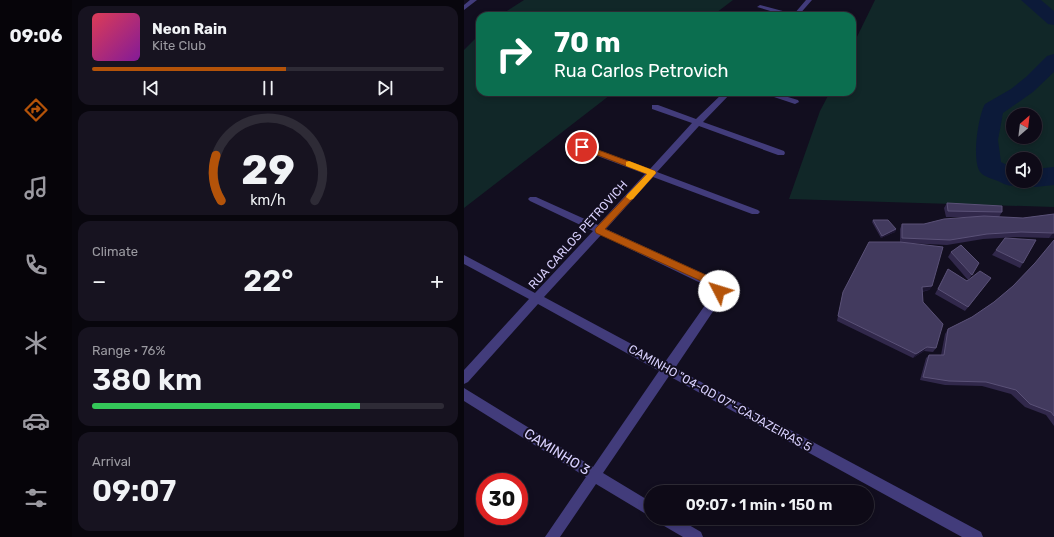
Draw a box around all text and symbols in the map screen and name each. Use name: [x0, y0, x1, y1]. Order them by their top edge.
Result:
text: Neon Rain: [152, 20, 227, 38]
text: 09:06: [10, 25, 63, 47]
text: 70 m: [554, 26, 621, 59]
icon: right: [488, 28, 540, 80]
text: Kite Club: [152, 38, 206, 53]
text: Rua Carlos Petrovich: [554, 60, 728, 82]
icon: previous: [140, 77, 162, 99]
icon: pause: [257, 77, 279, 99]
icon: next: [374, 77, 396, 99]
icon: directions: [22, 96, 50, 124]
north arrow: [1006, 108, 1042, 144]
map controls: [1006, 108, 1042, 188]
pin: [565, 130, 599, 164]
icon: arrive: [571, 136, 593, 158]
text: 29: [241, 145, 295, 194]
button: sound: [1006, 152, 1042, 188]
icon: music: [22, 174, 50, 202]
street label: RUA CARLOS PETROVICH: [526, 178, 630, 292]
text: km/h: [250, 192, 286, 209]
text: Climate: [92, 244, 138, 259]
icon: phone: [22, 251, 50, 279]
text: 22°: [243, 263, 293, 299]
text: −: [92, 268, 106, 295]
text: +: [430, 268, 444, 295]
position arrow: [698, 270, 740, 312]
icon: climate: [22, 329, 50, 357]
street label: CAMINHO "04-QD 07"-CAJAZEIRAS 5: [626, 342, 814, 454]
text: Range · 76%: [92, 343, 165, 358]
text: 380 km: [92, 362, 202, 398]
icon: car: [22, 407, 50, 435]
street label: CAMINHO 3: [521, 425, 593, 479]
text: Arrival: [92, 454, 131, 469]
text: 09:07: [92, 473, 176, 509]
speed limit sign: 30: [476, 473, 528, 525]
icon: filters: [22, 484, 50, 512]
text: 09:07 · 1 min · 150 m: [686, 496, 832, 514]

